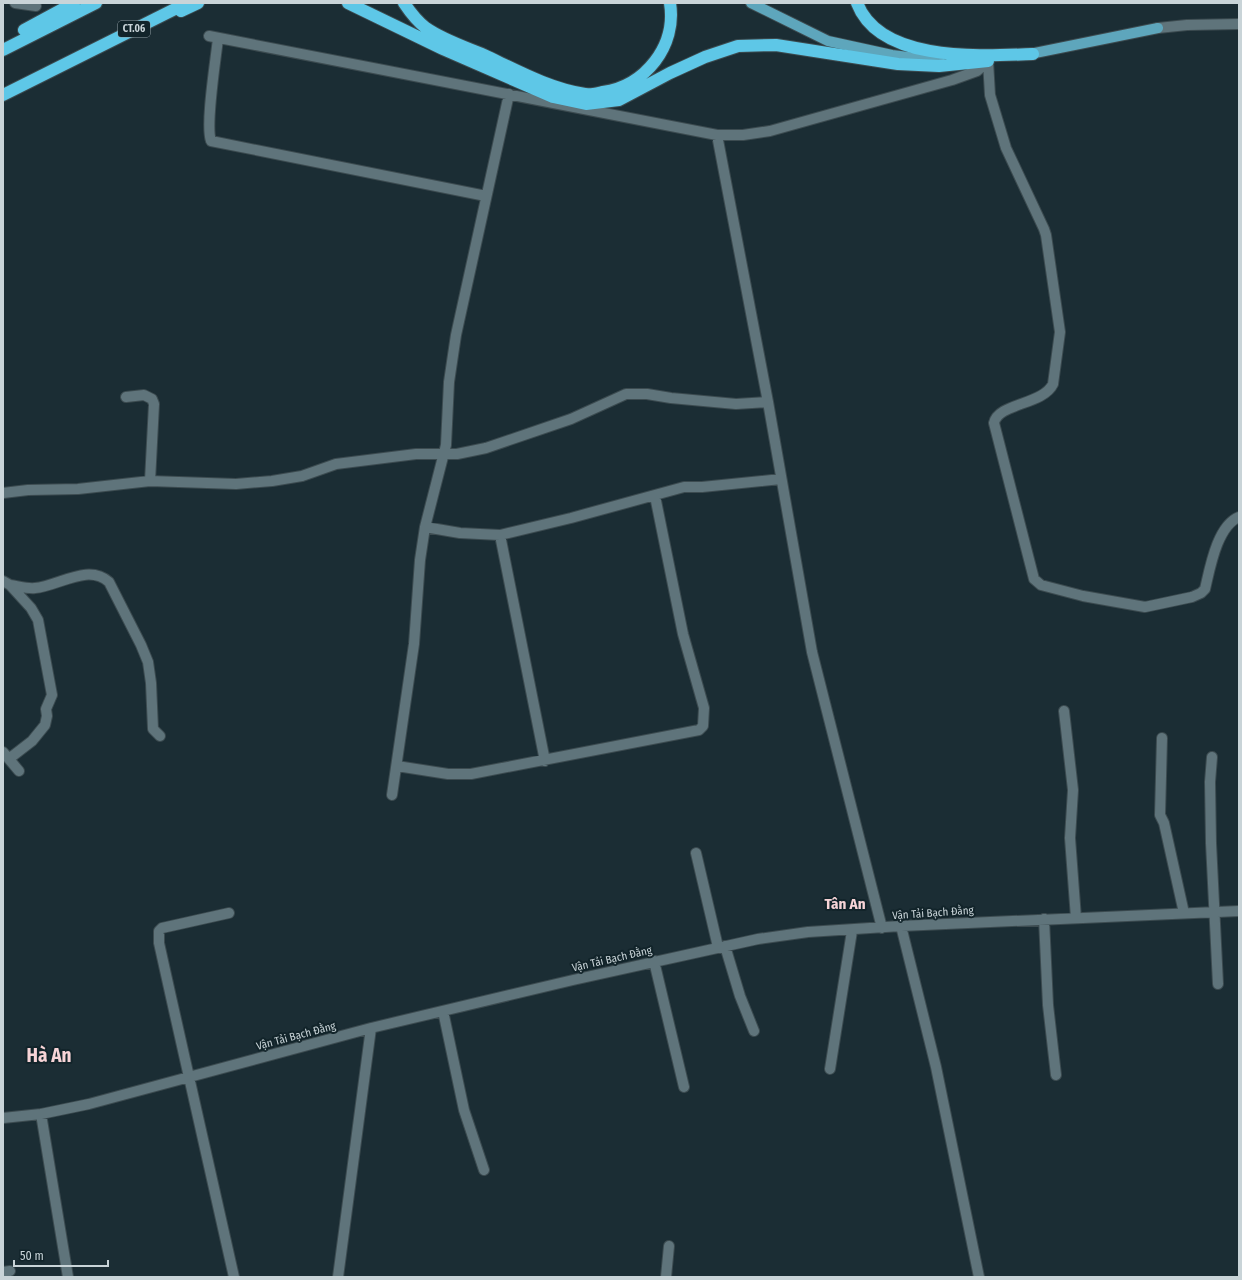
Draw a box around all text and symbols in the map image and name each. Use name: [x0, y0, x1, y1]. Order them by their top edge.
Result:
road number: CT.06: [118, 21, 150, 37]
district label: Tân An: [824, 895, 866, 913]
street label: Vận Tải Bạch Đằng: [892, 903, 975, 922]
street label: Vận Tải Bạch Đằng: [571, 942, 654, 975]
street label: Vận Tải Bạch Đằng: [255, 1018, 338, 1053]
district label: Hà An: [26, 1044, 72, 1067]
scale bar: [14, 1242, 108, 1268]
text: 50 m: [20, 1249, 44, 1263]

